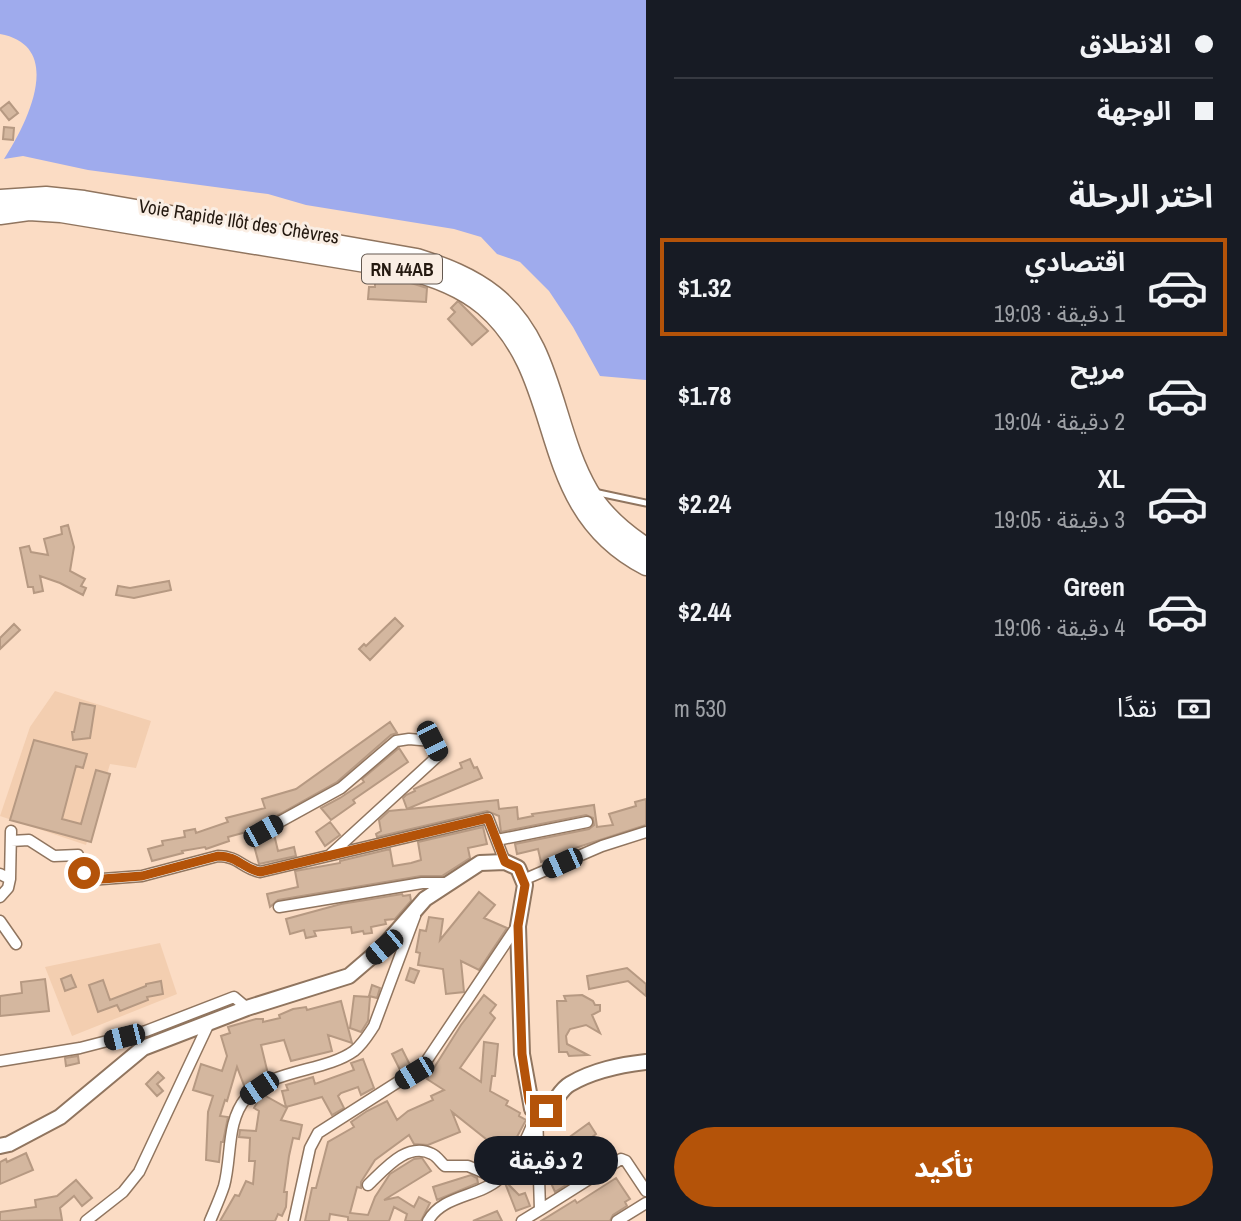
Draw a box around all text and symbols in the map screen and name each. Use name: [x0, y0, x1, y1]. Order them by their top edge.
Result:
text: الانطلاق: [1080, 26, 1171, 61]
text: الوجهة: [1097, 93, 1171, 128]
text: اختر الرحلة: [1069, 174, 1213, 217]
street label: Voie Rapide Ilôt des Chèvres: [137, 192, 341, 250]
text: اقتصادي: [1025, 244, 1125, 279]
road number: RN 44AB: [362, 255, 442, 284]
icon: car: [1146, 256, 1209, 319]
text: $1.32: [678, 270, 731, 305]
text: 1 دقيقة · 19:03: [994, 298, 1125, 329]
text: مريح: [1070, 352, 1125, 387]
icon: car: [1146, 364, 1209, 427]
text: $1.78: [678, 378, 731, 413]
text: 2 دقيقة · 19:04: [994, 406, 1125, 437]
text: XL: [1098, 461, 1125, 496]
icon: car: [1146, 472, 1209, 535]
text: $2.24: [678, 486, 731, 521]
text: 3 دقيقة · 19:05: [994, 504, 1125, 535]
text: Green: [1063, 569, 1125, 604]
icon: car: [1146, 580, 1209, 643]
text: $2.44: [678, 594, 731, 629]
text: 4 دقيقة · 19:06: [994, 612, 1125, 643]
text: نقدًا: [1117, 690, 1157, 725]
icon: cash: [1175, 690, 1213, 728]
text: 530 m: [674, 693, 726, 724]
car: [414, 718, 451, 764]
car: [240, 812, 287, 850]
car: [539, 845, 586, 881]
route start: [68, 857, 100, 889]
car: [362, 925, 407, 969]
car: [102, 1022, 147, 1052]
car: [391, 1053, 438, 1093]
car: [236, 1068, 283, 1108]
route end: [530, 1095, 562, 1127]
button: تأكيد: [674, 1127, 1213, 1207]
callout: 2 دقيقة: [474, 1136, 618, 1184]
text: 2 دقيقة: [509, 1145, 583, 1176]

